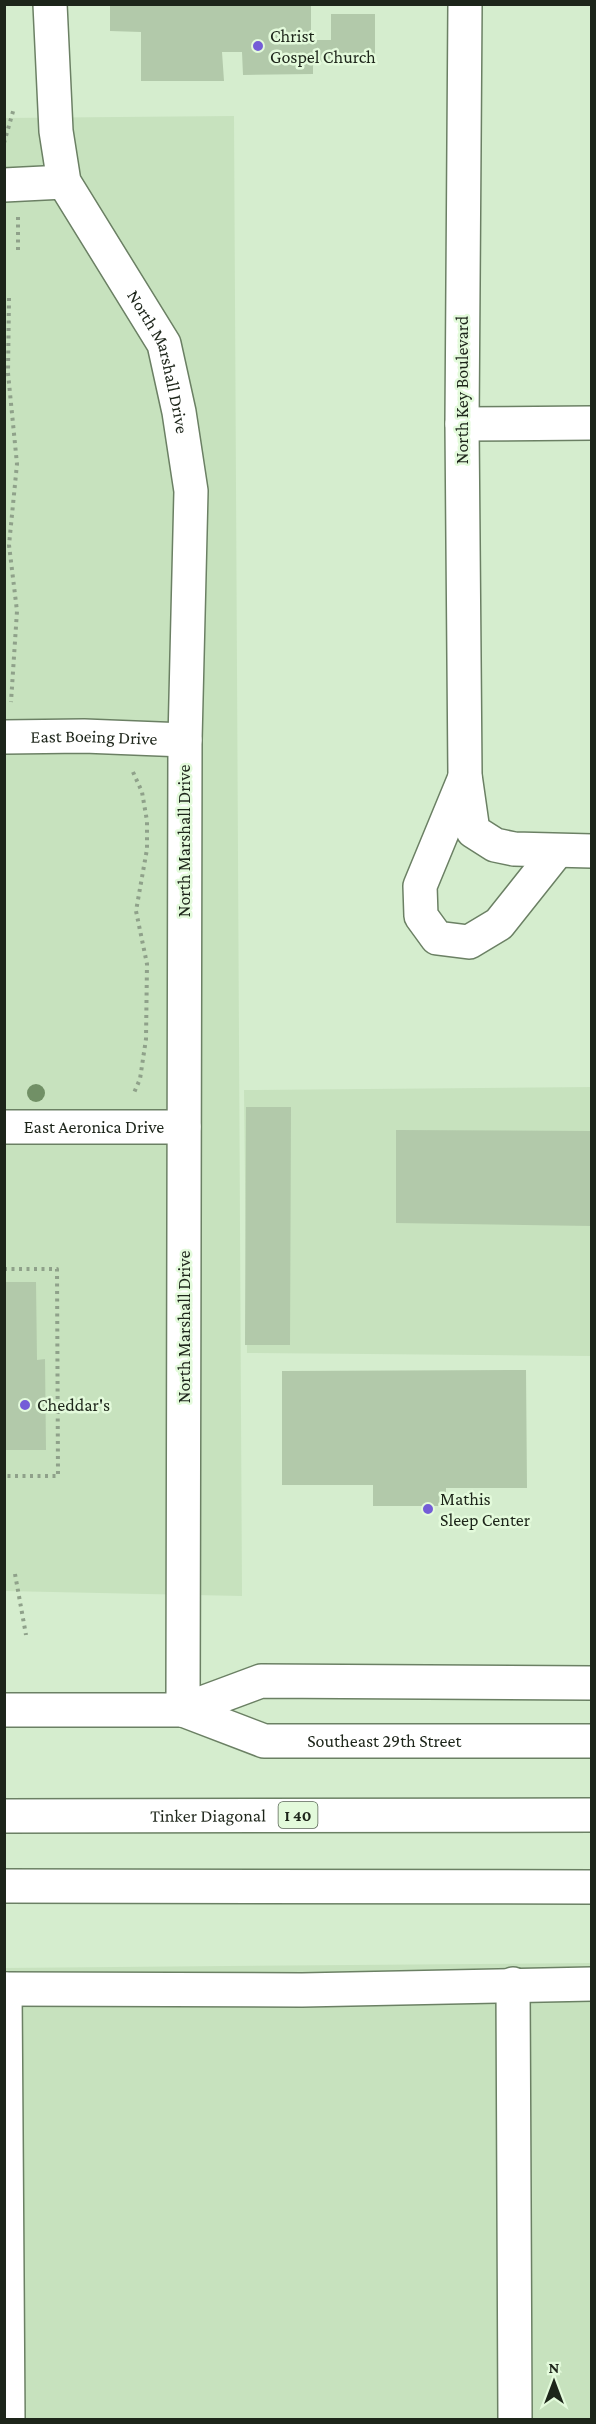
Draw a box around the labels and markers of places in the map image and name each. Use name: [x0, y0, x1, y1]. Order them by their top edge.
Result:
place label: Christ Gospel Church: [270, 26, 376, 67]
marker: Christ Gospel Church: [251, 39, 265, 53]
place label: Cheddar's: [37, 1395, 110, 1415]
marker: Cheddar's: [18, 1398, 32, 1412]
place label: Mathis Sleep Center: [440, 1489, 531, 1530]
marker: Mathis Sleep Center: [421, 1502, 435, 1516]

